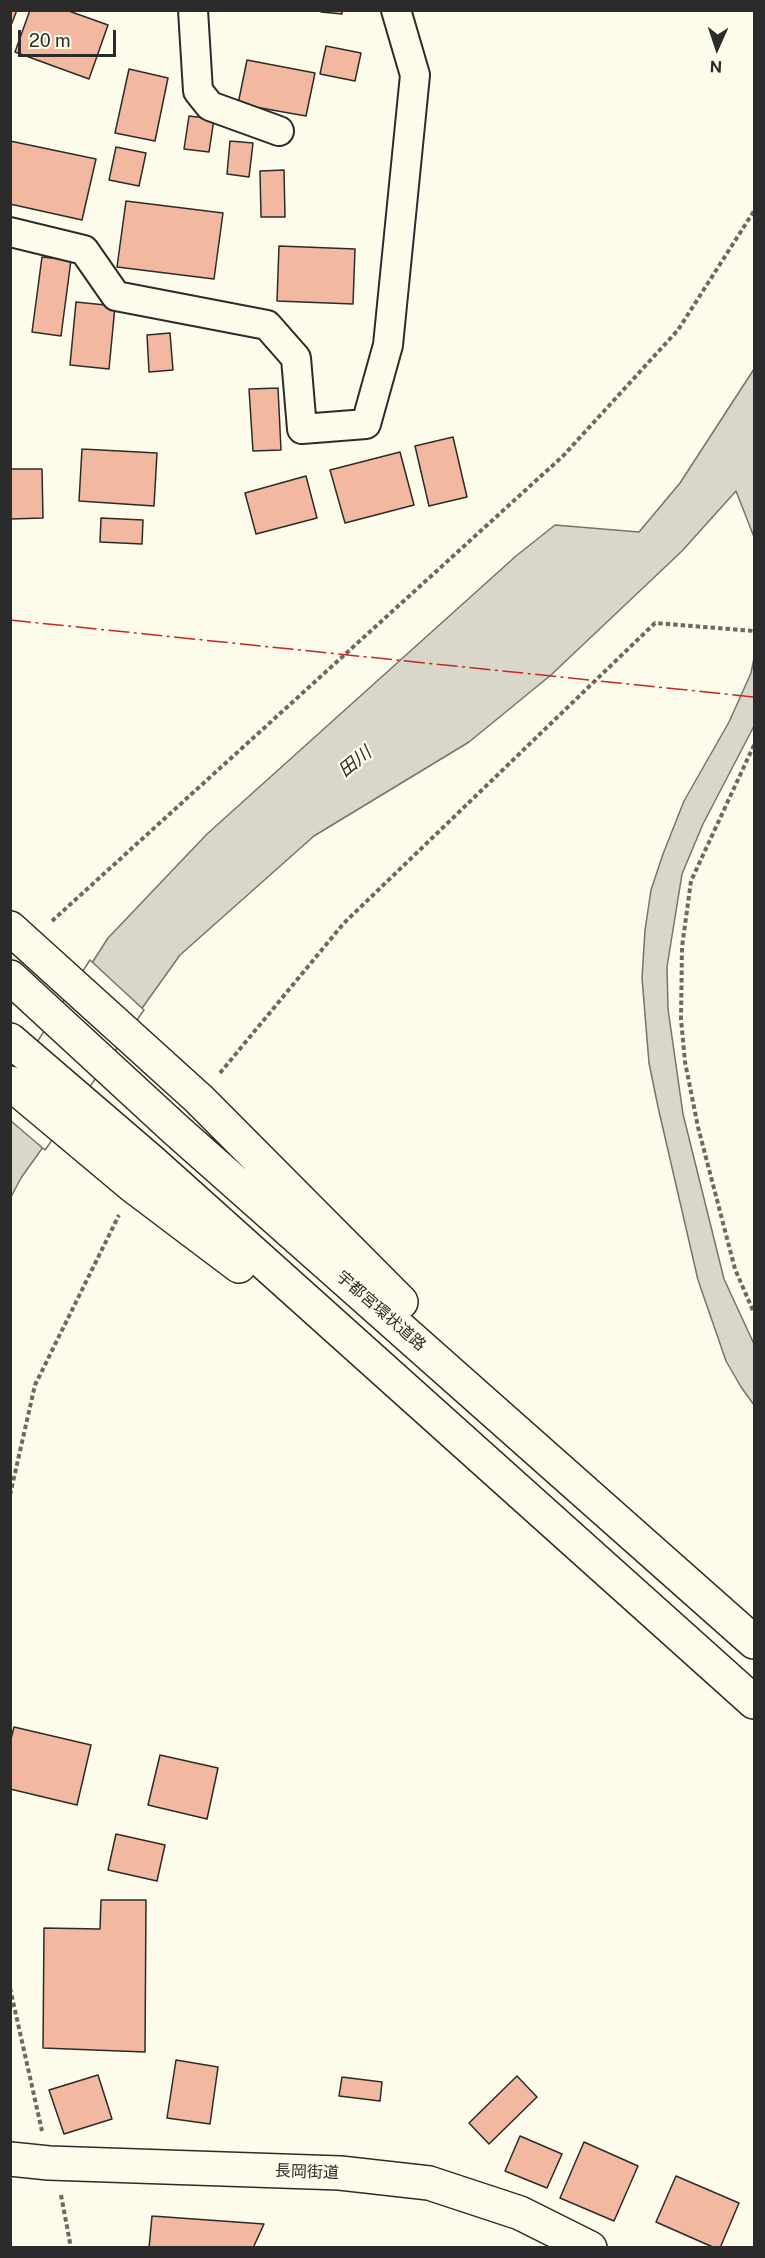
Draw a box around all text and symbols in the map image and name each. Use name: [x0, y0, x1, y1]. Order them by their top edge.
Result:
scale bar: [21, 18, 118, 56]
north arrow: [687, 18, 747, 78]
text: 20 m: [29, 30, 71, 51]
text: N: [709, 57, 723, 76]
water label: 田川: [334, 742, 376, 782]
street label: 宇都宮環状道路: [332, 1267, 430, 1355]
street label: 長岡街道: [275, 2161, 339, 2183]

